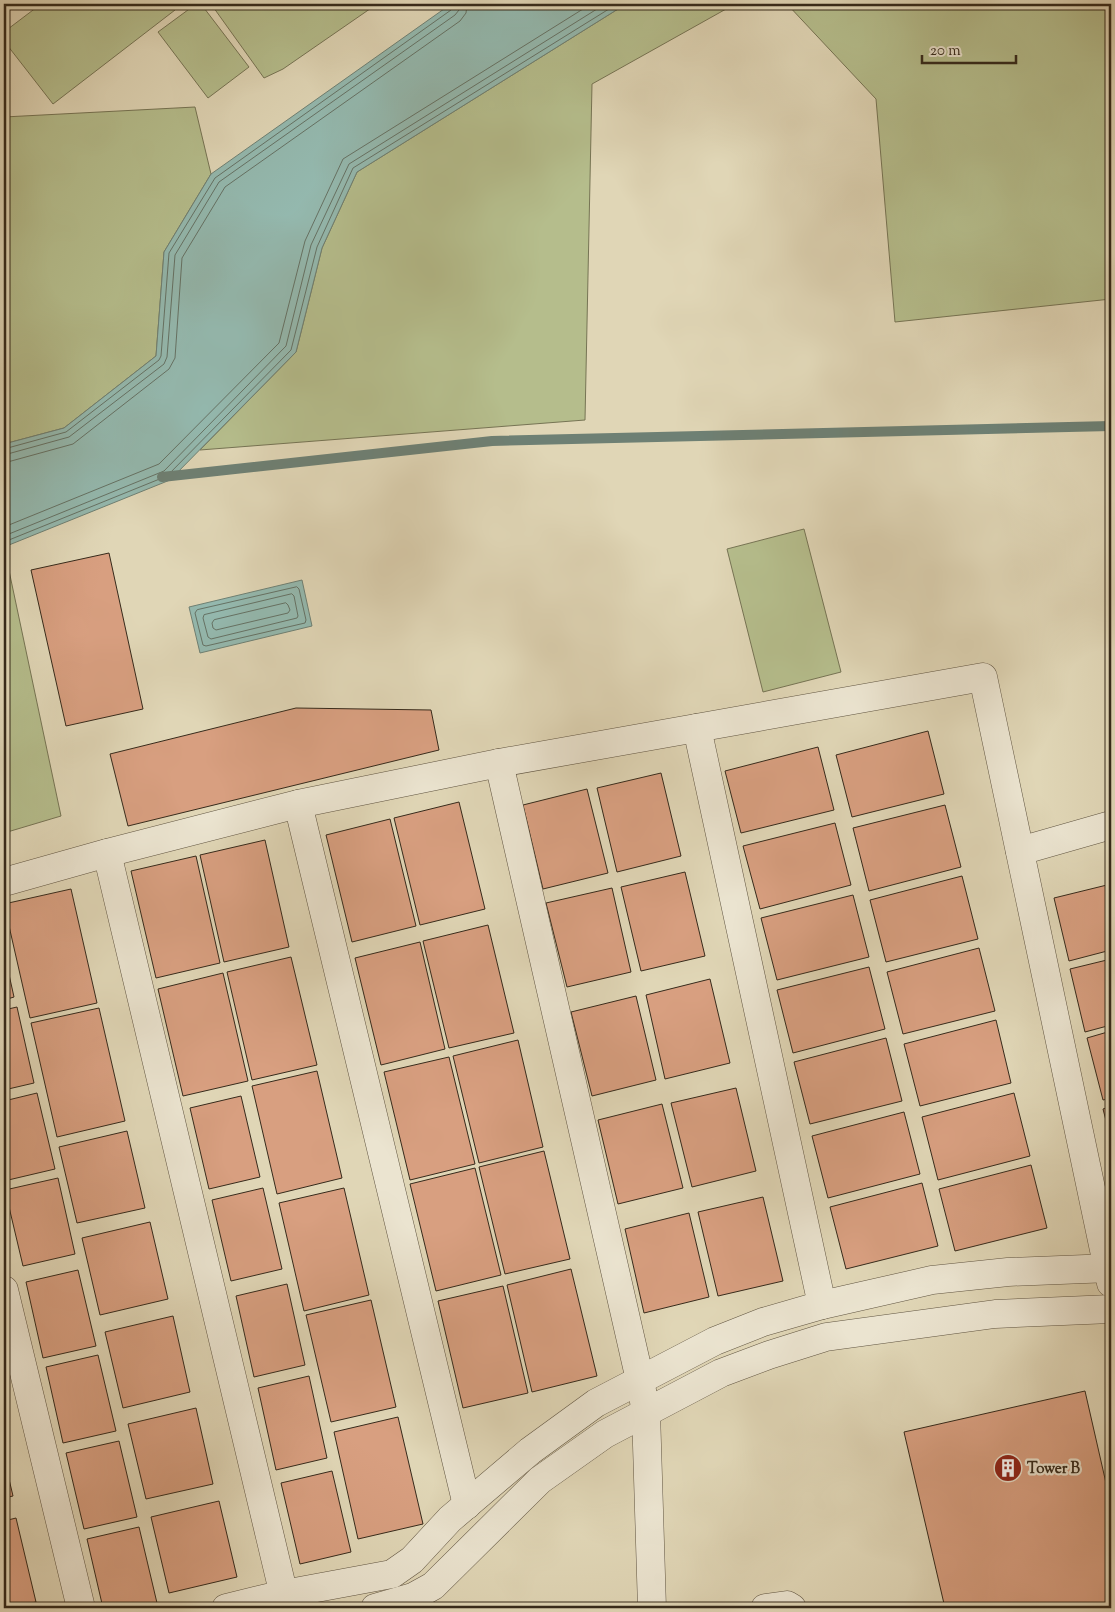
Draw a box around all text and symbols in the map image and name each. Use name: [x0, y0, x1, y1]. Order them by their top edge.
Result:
scale bar: [922, 32, 1016, 64]
text: 20 m: [930, 41, 961, 62]
building icon: Tower B: [993, 1453, 1023, 1483]
place label: Tower B: [1027, 1459, 1081, 1480]

